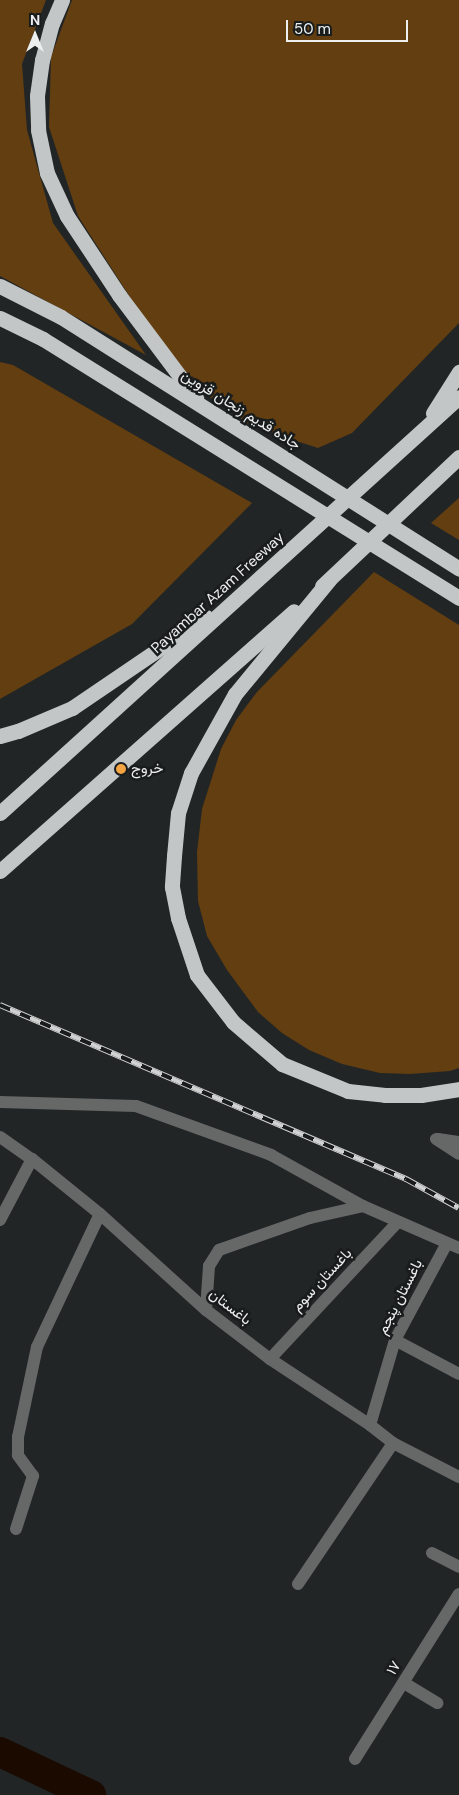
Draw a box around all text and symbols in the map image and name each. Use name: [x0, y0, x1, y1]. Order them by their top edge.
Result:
north arrow: [10, 10, 60, 60]
scale bar: [289, 10, 412, 42]
text: N: [30, 11, 40, 29]
text: 50 m: [294, 19, 331, 39]
street label: جاده قدیم زنجان قزوین: [178, 366, 304, 454]
street label: Payambar Azam Freeway: [148, 529, 288, 657]
place label: خروج: [131, 760, 163, 778]
marker: خروج: [115, 763, 127, 775]
street label: باغستان سوم: [288, 1245, 356, 1315]
street label: باغستان پنجم: [373, 1256, 427, 1338]
street label: باغستان: [205, 1285, 255, 1329]
street label: ۱۷: [383, 1658, 405, 1678]

